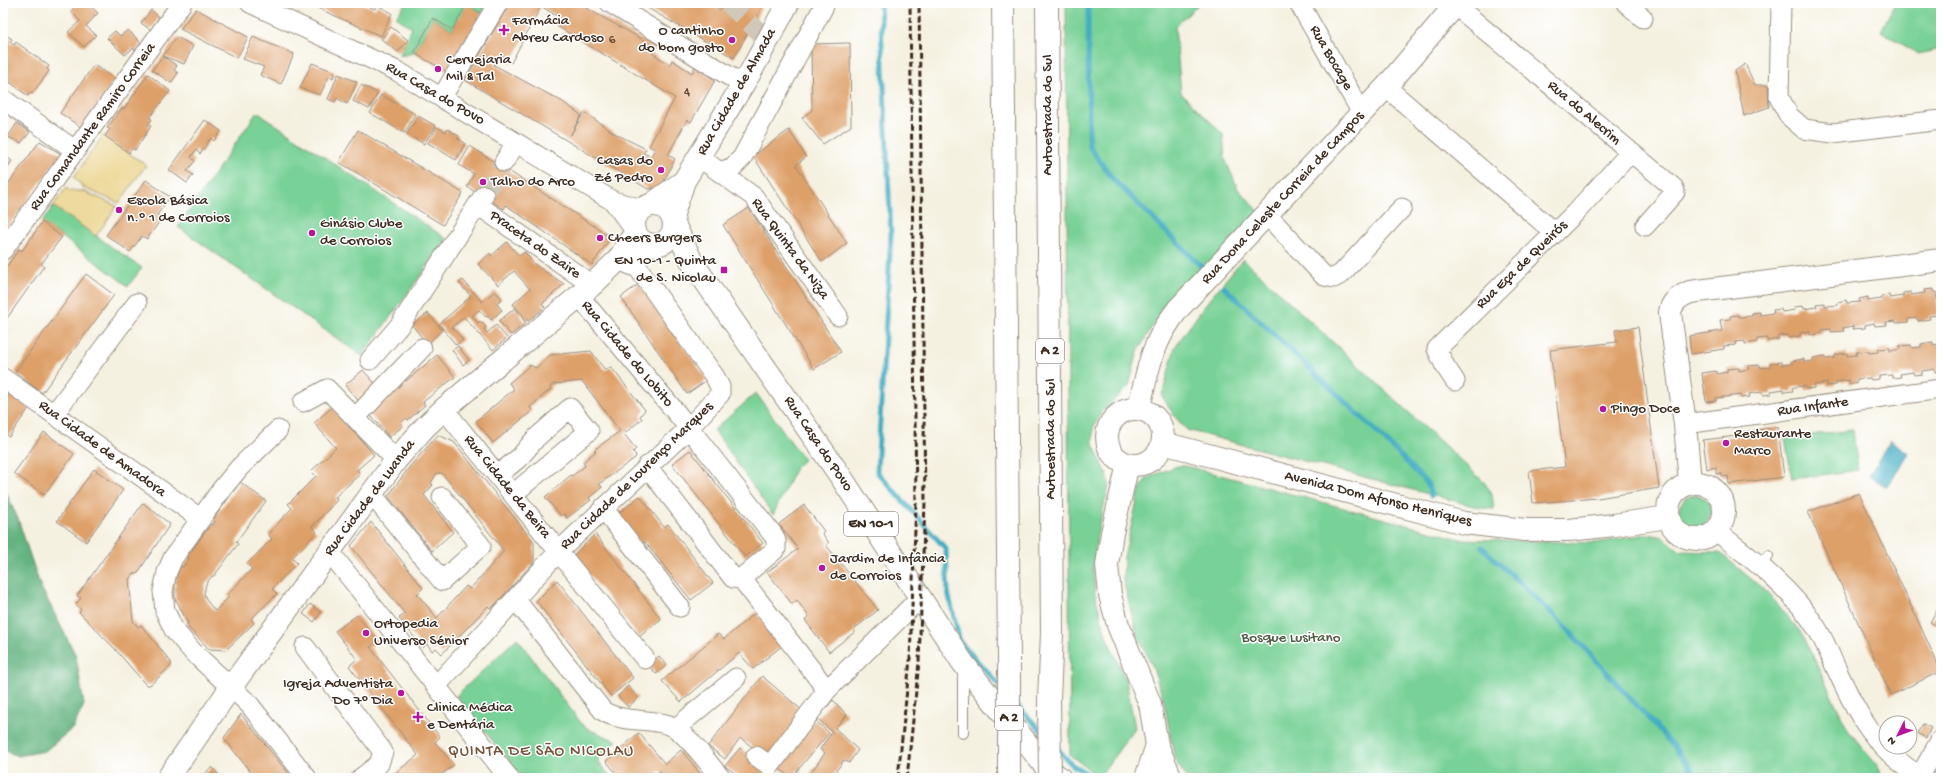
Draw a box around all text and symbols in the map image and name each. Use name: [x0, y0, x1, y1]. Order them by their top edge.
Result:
place label: Farmácia Abreu Cardoso: [511, 12, 604, 47]
place label: O cantinho do bom gosto: [638, 22, 724, 57]
street label: Rua Bocage: [1305, 22, 1357, 94]
marker: Farmácia Abreu Cardoso: [499, 25, 509, 35]
street label: Rua Cidade de Almada: [693, 25, 781, 159]
house number: 6: [609, 33, 616, 48]
marker: O cantinho do bom gosto: [727, 35, 737, 45]
street label: Rua Comandante Ramiro Correia: [26, 39, 160, 214]
place label: Cervejaria Mil & Tal: [446, 51, 512, 86]
street label: Autoestrada do Sul: [1039, 55, 1057, 175]
street label: Rua Casa do Povo: [382, 58, 488, 130]
marker: Cervejaria Mil & Tal: [433, 64, 443, 74]
street label: Rua do Alecrim: [1543, 77, 1625, 149]
house number: 4: [684, 85, 690, 100]
street label: Rua Dona Celeste Correia de Campos: [1198, 107, 1369, 288]
place label: Casas do Zé Pedro: [594, 152, 653, 187]
marker: Casas do Zé Pedro: [656, 165, 666, 175]
place label: Talho do Arco: [490, 173, 575, 191]
marker: Talho do Arco: [478, 177, 488, 187]
place label: Escola Básica n.º 1 de Corroios: [127, 192, 230, 227]
street label: Rua Quinta da Niza: [747, 195, 833, 304]
marker: Escola Básica n.º 1 de Corroios: [114, 205, 124, 215]
street label: Praceta do Zaire: [485, 206, 584, 283]
place label: Ginásio Clube de Corroios: [320, 215, 403, 250]
street label: Rua Eça de Queirós: [1473, 217, 1572, 313]
marker: Ginásio Clube de Corroios: [307, 228, 317, 238]
place label: Cheers Burgers: [608, 229, 702, 247]
marker: Cheers Burgers: [595, 233, 605, 243]
place label: EN 10-1 - Quinta de S. Nicolau: [614, 252, 717, 287]
marker: EN 10-1 - Quinta de S. Nicolau: [719, 265, 729, 275]
street label: Rua Cidade do Lobito: [577, 297, 677, 411]
road number: A 2: [1036, 339, 1064, 363]
street label: Autoestrada do Sul: [1042, 379, 1060, 499]
street label: Rua Casa do Povo: [779, 393, 857, 495]
street label: Rua Infante: [1776, 393, 1850, 421]
street label: Rua Cidade de Amadora: [35, 397, 170, 502]
street label: Rua Cidade de Lourenço Marques: [557, 398, 718, 554]
place label: Pingo Doce: [1610, 400, 1680, 418]
marker: Pingo Doce: [1598, 404, 1608, 414]
place label: Restaurante Marco: [1734, 425, 1811, 460]
street label: Rua Cidade da Beira: [460, 431, 555, 543]
street label: Rua Cidade de Luanda: [321, 436, 420, 560]
marker: Restaurante Marco: [1721, 438, 1731, 448]
street label: Avenida Dom Afonso Henriques: [1282, 467, 1474, 531]
road number: EN 10-1: [844, 512, 898, 536]
place label: Jardim de Infância de Corroios: [830, 550, 946, 585]
marker: Jardim de Infância de Corroios: [817, 563, 827, 573]
place label: Ortopedia Universo Sénior: [374, 615, 469, 650]
marker: Ortopedia Universo Sénior: [361, 628, 371, 638]
park label: Bosque Lusitano: [1241, 629, 1341, 647]
place label: Igreja Adventista Do 7º Dia: [283, 675, 394, 710]
marker: Igreja Adventista Do 7º Dia: [396, 688, 406, 698]
place label: Clinica Médica e Dentária: [427, 699, 513, 734]
road number: A 2: [995, 706, 1023, 730]
marker: Clinica Médica e Dentária: [412, 711, 424, 723]
north arrow: [1878, 715, 1918, 755]
text: N: [1885, 734, 1899, 747]
district label: QUINTA DE SÃO NICOLAU: [448, 742, 634, 762]

